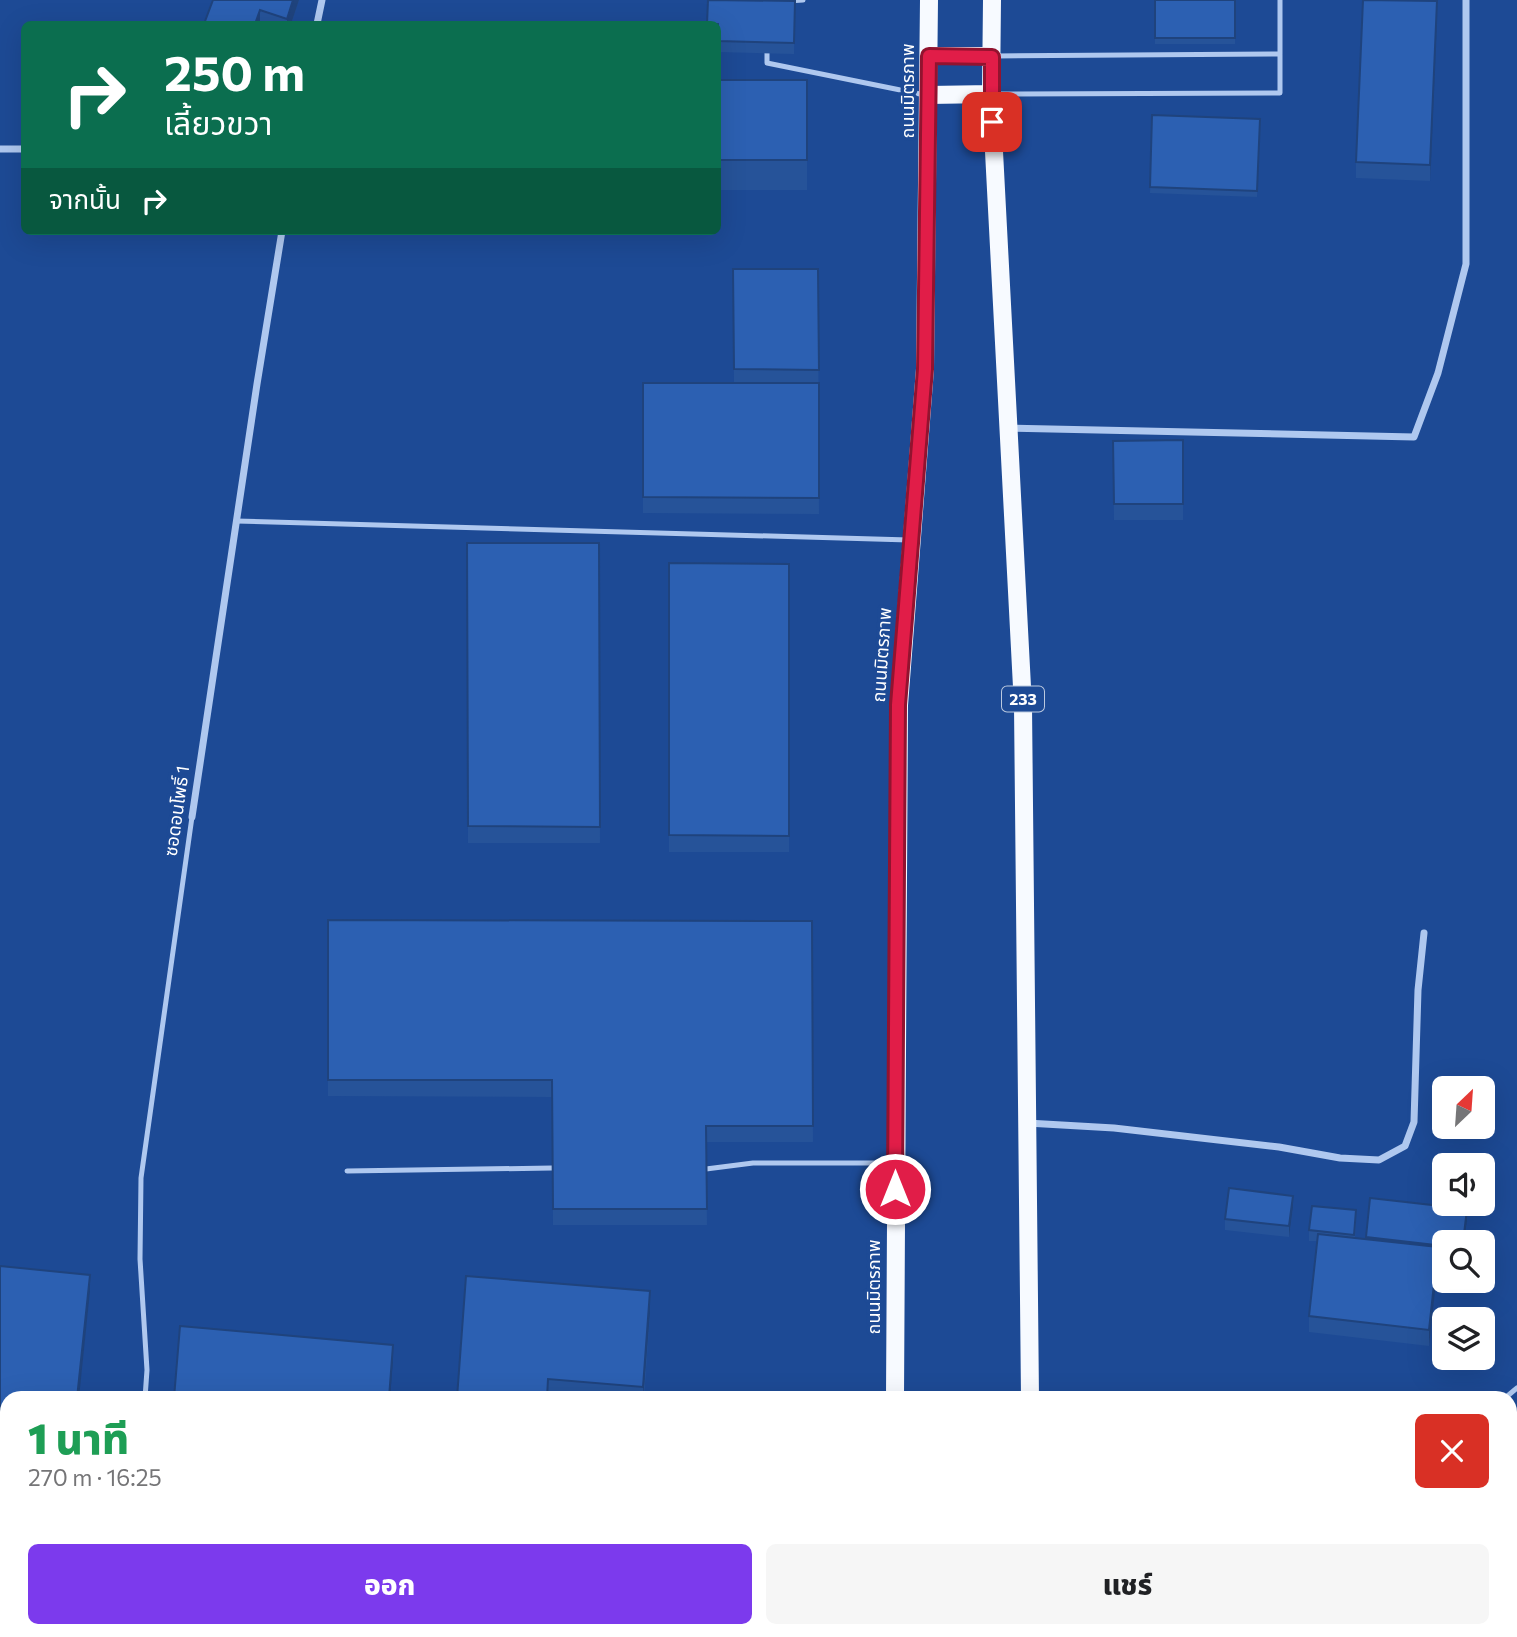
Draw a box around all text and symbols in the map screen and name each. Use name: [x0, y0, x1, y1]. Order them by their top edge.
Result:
text: 250 m: [164, 41, 305, 101]
street label: ถนนมิตรภาพ: [896, 44, 918, 138]
icon: right: [49, 49, 140, 140]
pin: [962, 92, 1022, 152]
text: เลี้ยวขวา: [164, 102, 272, 142]
icon: arrive: [973, 103, 1011, 141]
icon: right: [135, 182, 173, 220]
text: จากนั้น: [49, 183, 121, 214]
street label: ถนนมิตรภาพ: [867, 607, 895, 703]
road number: 233: [1002, 686, 1044, 712]
street label: ซอดอนโพธิ์ 1: [159, 764, 193, 858]
north arrow: [1432, 1076, 1494, 1139]
map controls: [1432, 1076, 1495, 1370]
position arrow: [858, 1152, 932, 1226]
button: sound: [1432, 1153, 1495, 1216]
button: search: [1432, 1230, 1495, 1293]
street label: ถนนมิตรภาพ: [862, 1240, 884, 1334]
button: layers: [1432, 1307, 1495, 1370]
text: 1 นาที: [28, 1411, 129, 1463]
button: close: [1415, 1414, 1489, 1488]
text: 270 m · 16:25: [28, 1463, 162, 1491]
button: ออก: [28, 1544, 752, 1624]
button: แชร์: [766, 1544, 1489, 1624]

